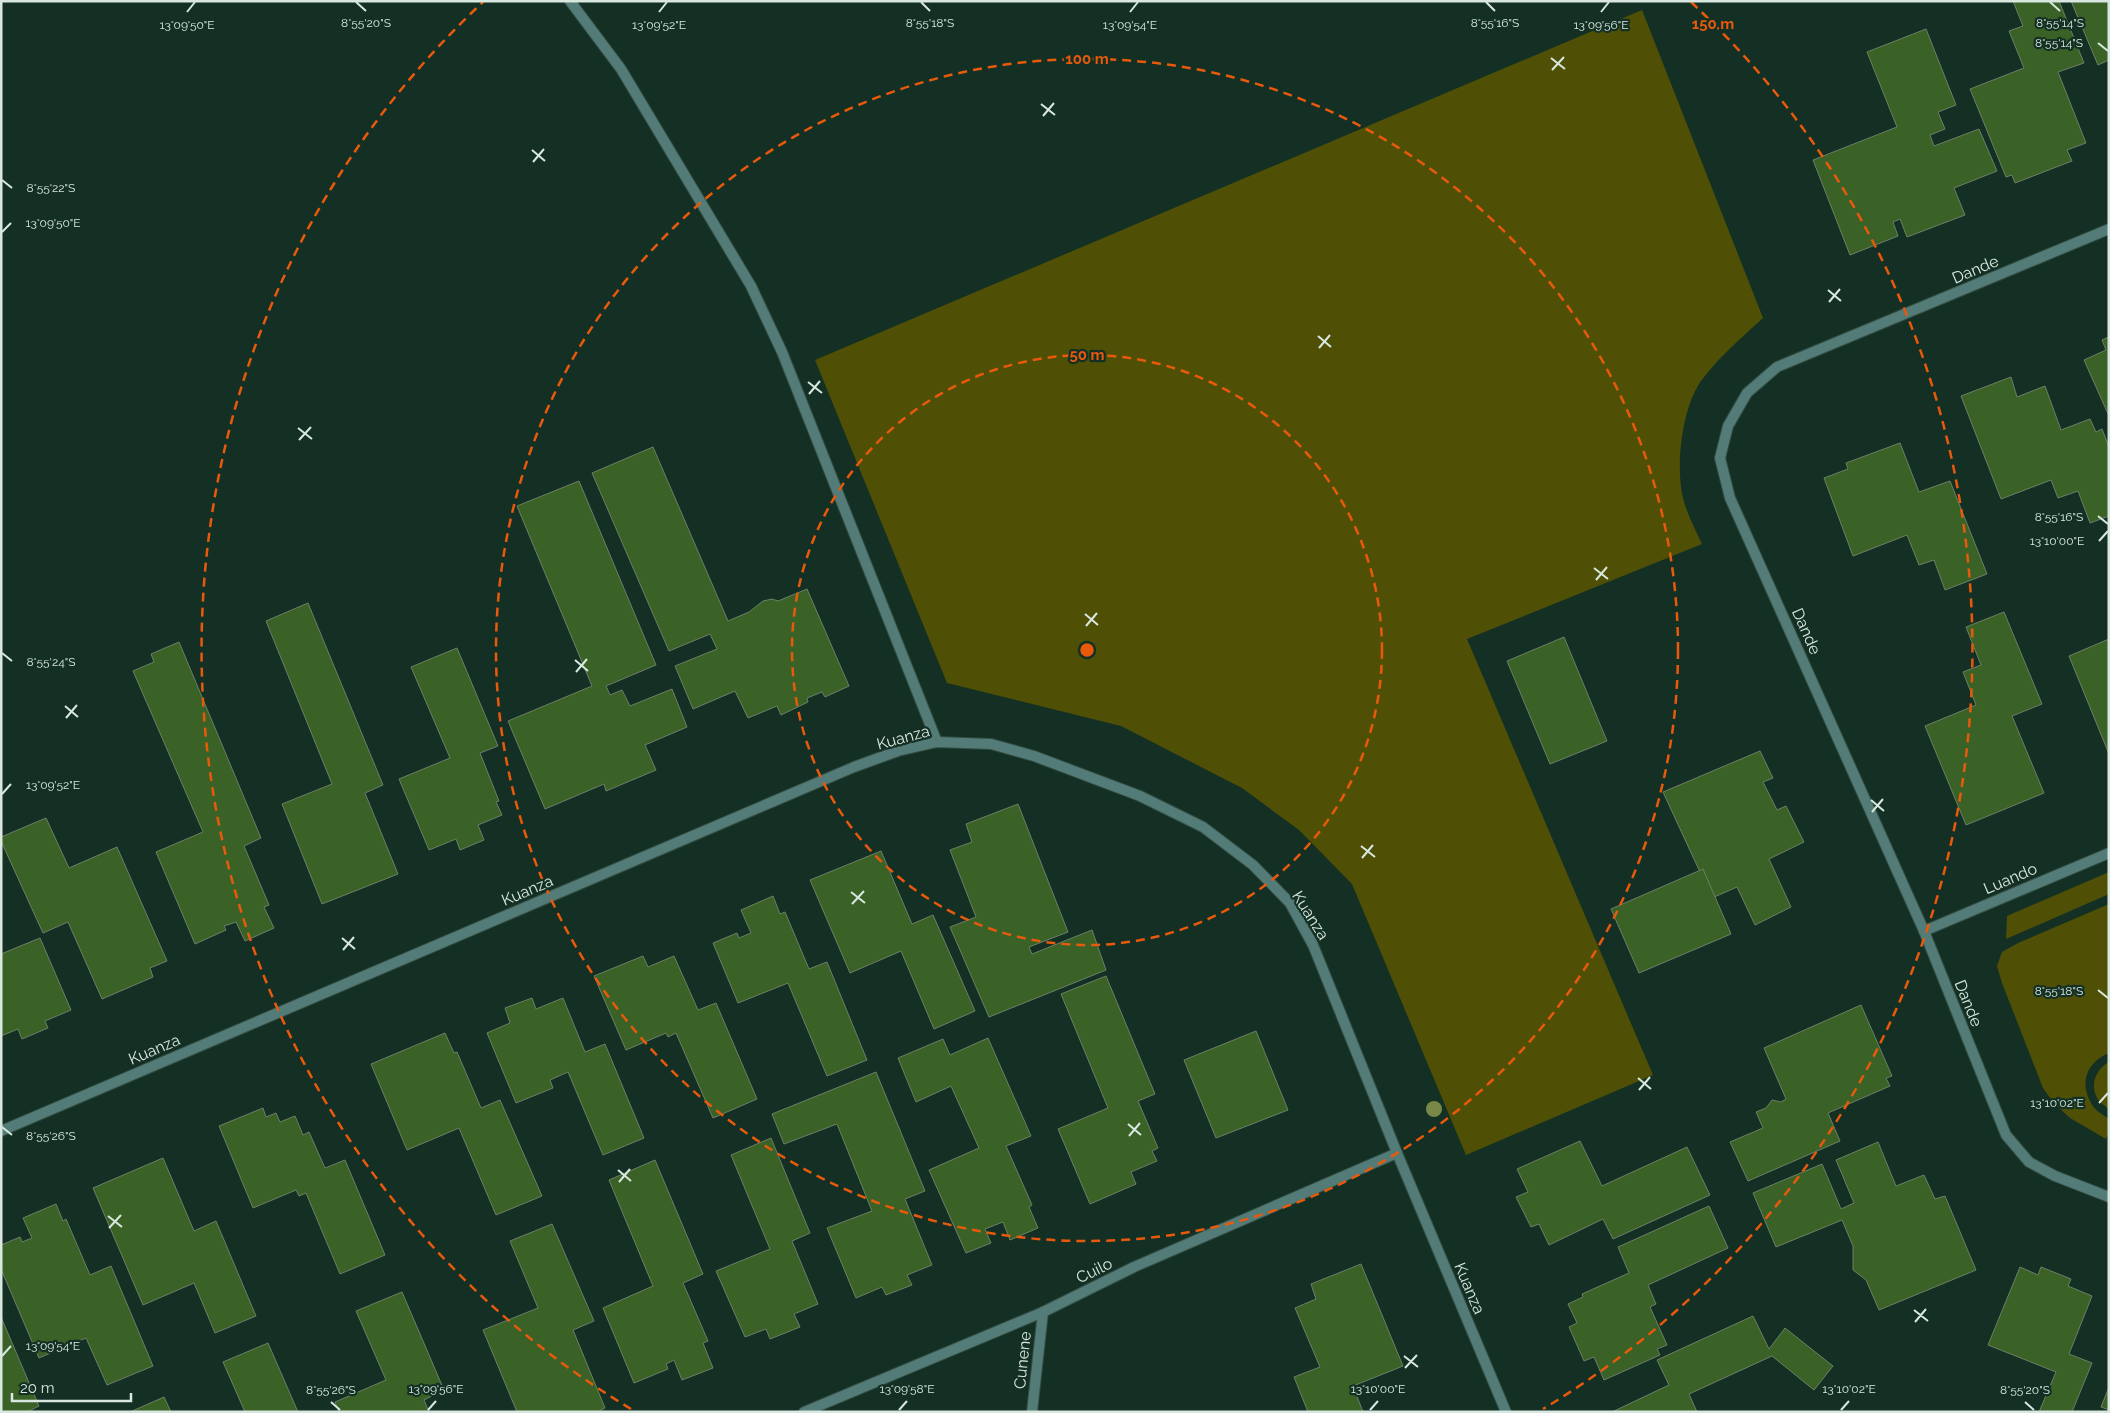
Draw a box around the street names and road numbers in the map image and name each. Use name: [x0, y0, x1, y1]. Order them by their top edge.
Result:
street label: Dande: [1949, 251, 2001, 288]
street label: Dande: [1788, 605, 1825, 657]
street label: Kuanza: [875, 721, 932, 754]
street label: Luando: [1981, 859, 2040, 898]
street label: Kuanza: [499, 871, 556, 910]
street label: Kuanza: [1288, 887, 1333, 943]
street label: Dande: [1951, 977, 1986, 1029]
street label: Kuanza: [126, 1030, 183, 1069]
street label: Cuilo: [1073, 1254, 1115, 1287]
street label: Kuanza: [1450, 1260, 1489, 1317]
street label: Cunene: [1010, 1330, 1035, 1390]

